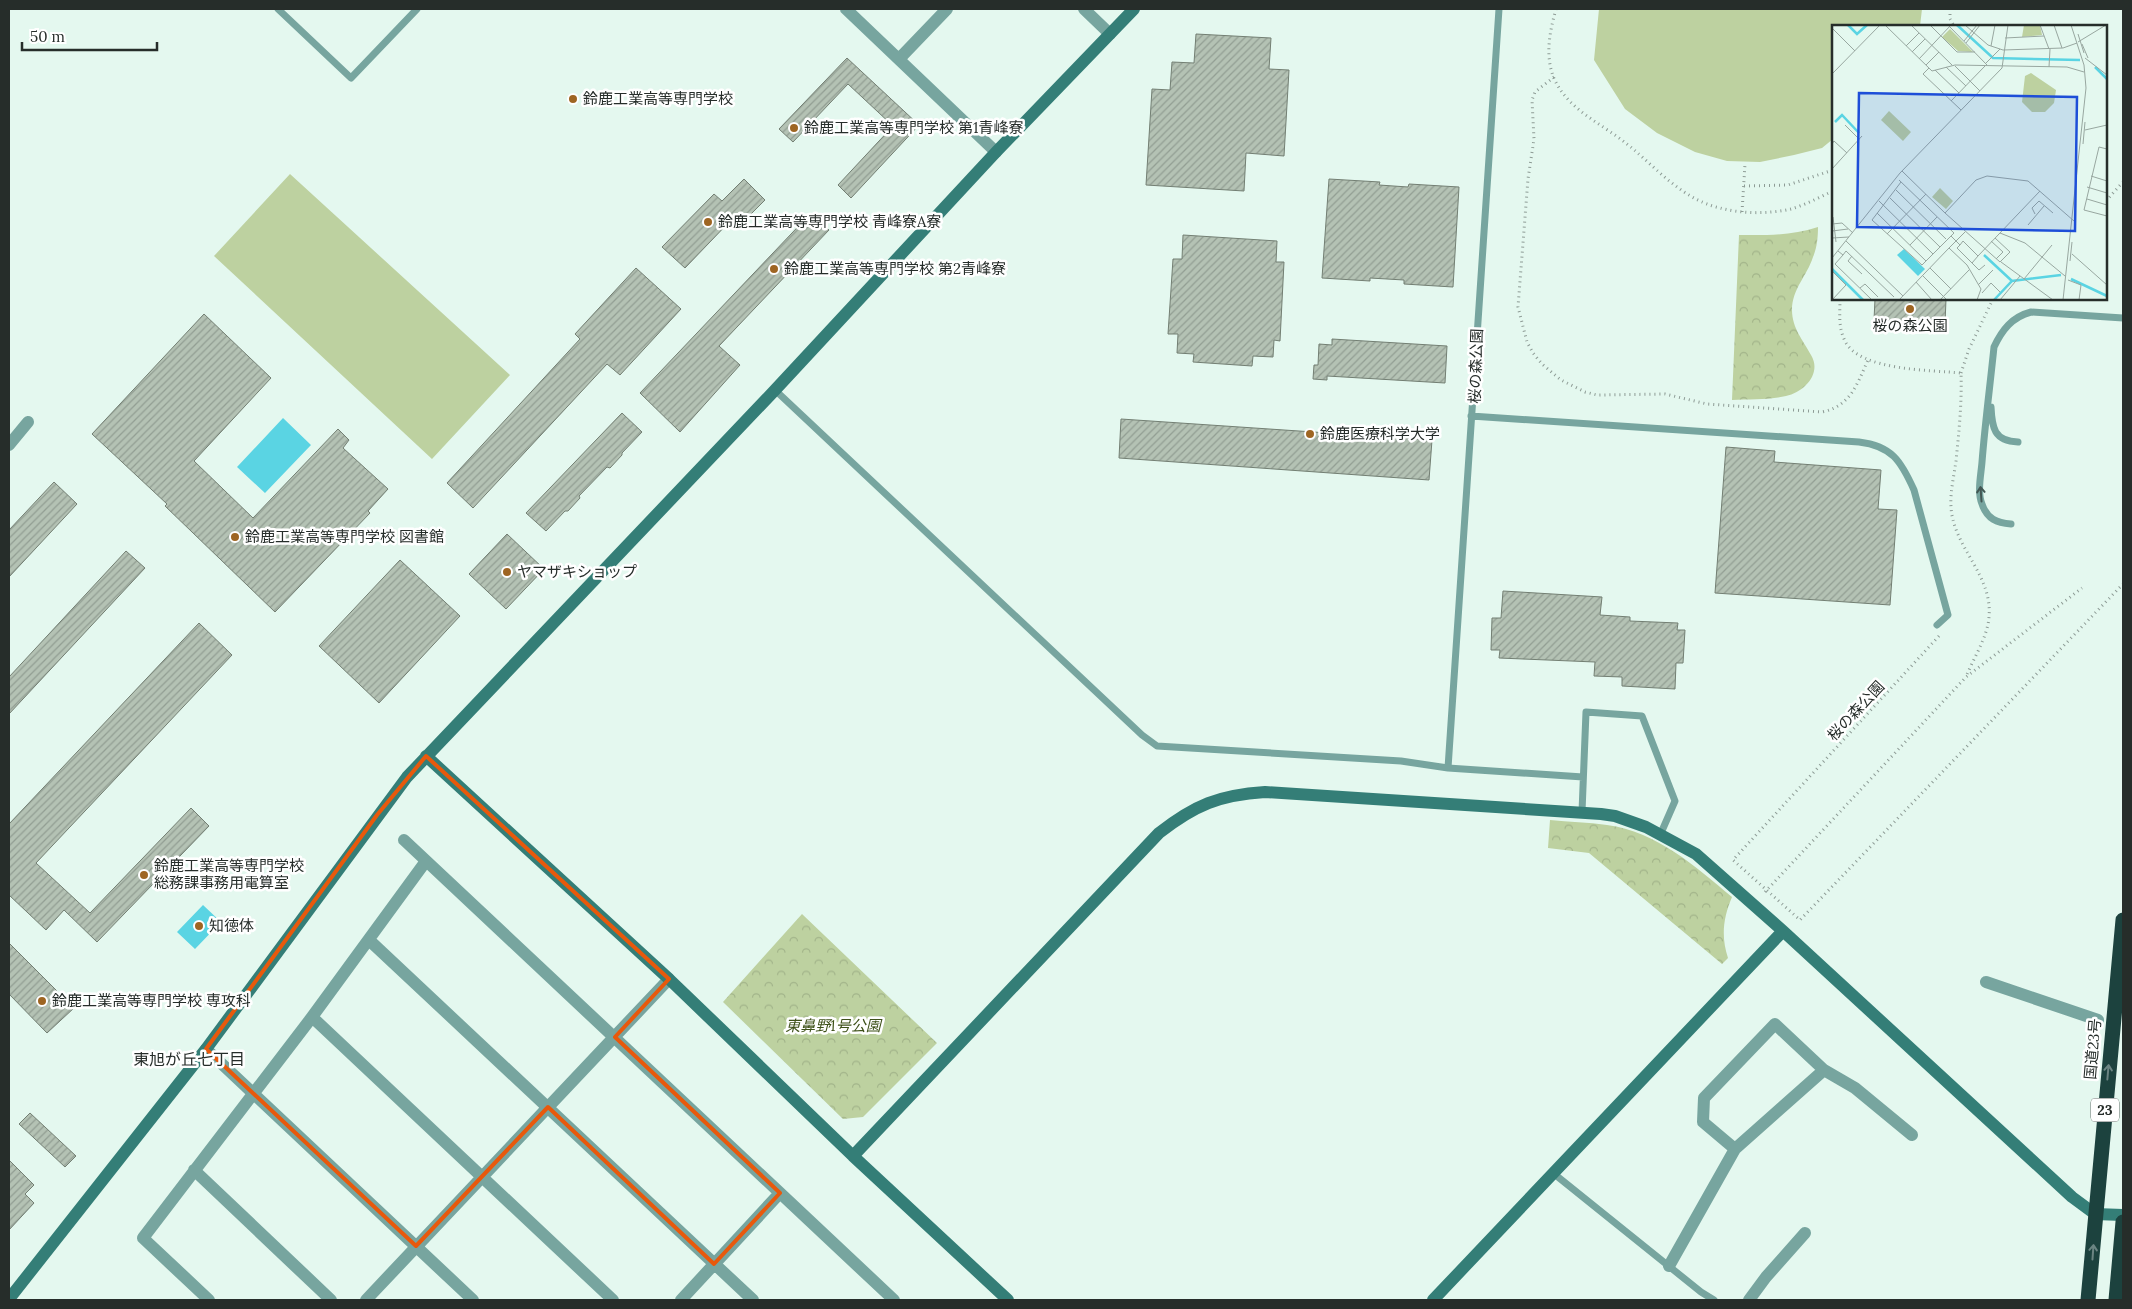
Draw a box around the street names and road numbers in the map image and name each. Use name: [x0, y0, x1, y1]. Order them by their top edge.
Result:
street label: 桜の森公園: [1465, 328, 1486, 404]
street label: 桜の森公園: [1823, 677, 1888, 745]
street label: 国道23号: [2080, 1018, 2105, 1080]
road number: 23: [2091, 1098, 2119, 1122]

